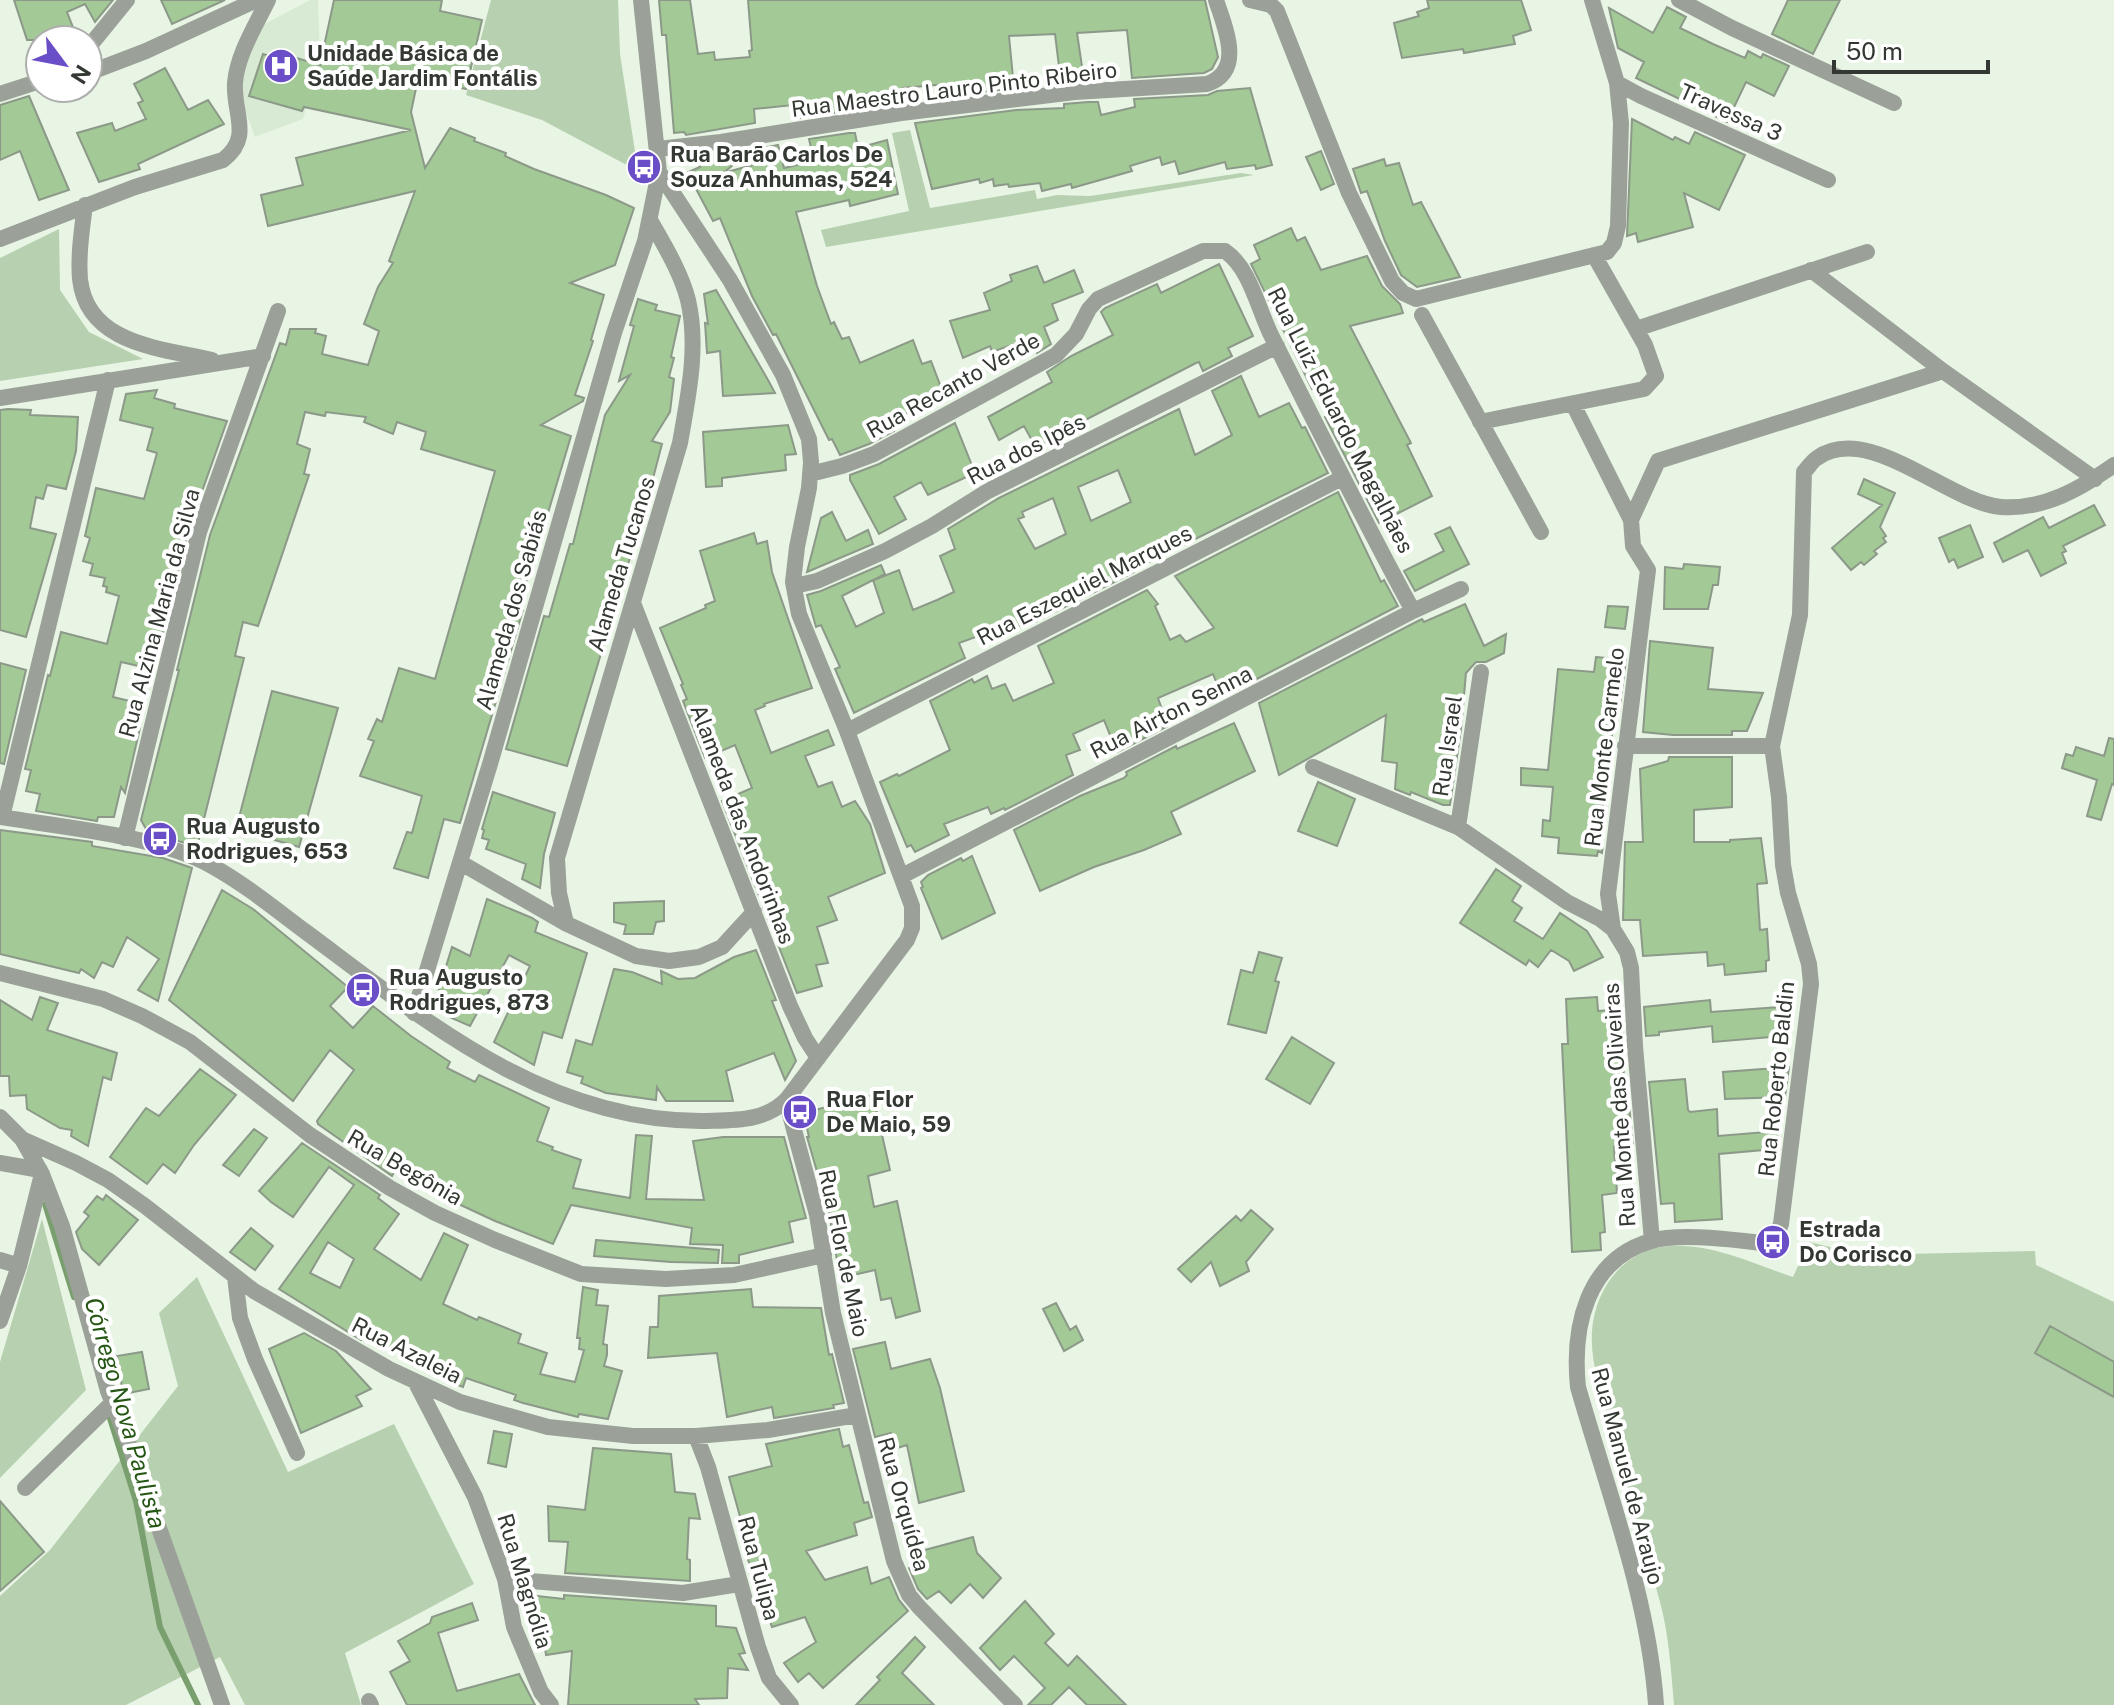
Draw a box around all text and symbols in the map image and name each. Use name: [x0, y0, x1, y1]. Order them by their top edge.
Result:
north arrow: [24, 24, 104, 104]
scale bar: [1834, 24, 1988, 74]
text: 50 m: [1846, 37, 1903, 65]
place label: Unidade Básica de Saúde Jardim Fontális: [307, 40, 538, 91]
hospital icon: Unidade Básica de Saúde Jardim Fontális: [262, 47, 300, 85]
street label: Rua Maestro Lauro Pinto Ribeiro: [790, 56, 1118, 122]
text: N: [65, 60, 97, 89]
street label: Travessa 3: [1676, 78, 1786, 146]
place label: Rua Barão Carlos De Souza Anhumas, 524: [670, 141, 892, 192]
bus stop icon: Rua Barão Carlos De Souza Anhumas, 524: [625, 148, 663, 186]
street label: Rua Luiz Eduardo Magalhães: [1263, 283, 1419, 557]
street label: Rua Recanto Verde: [862, 327, 1044, 443]
street label: Rua dos Ipês: [962, 408, 1090, 490]
street label: Alameda Tucanos: [582, 474, 660, 654]
street label: Rua Alzina Maria da Silva: [113, 486, 205, 740]
street label: Alameda dos Sabiás: [470, 507, 552, 713]
street label: Rua Eszequiel Marques: [972, 519, 1196, 651]
street label: Rua Monte Carmelo: [1579, 646, 1629, 848]
street label: Rua Airton Senna: [1086, 660, 1256, 764]
street label: Rua Israel: [1427, 694, 1467, 798]
street label: Alameda das Andorinhas: [685, 701, 801, 947]
place label: Rua Augusto Rodrigues, 653: [186, 813, 348, 864]
bus stop icon: Rua Augusto Rodrigues, 653: [141, 820, 179, 858]
place label: Rua Augusto Rodrigues, 873: [389, 964, 549, 1015]
bus stop icon: Rua Augusto Rodrigues, 873: [344, 971, 382, 1009]
street label: Rua Roberto Baldin: [1753, 980, 1799, 1178]
street label: Rua Monte das Oliveiras: [1598, 982, 1640, 1228]
place label: Rua Flor De Maio, 59: [826, 1086, 951, 1137]
bus stop icon: Rua Flor De Maio, 59: [781, 1093, 819, 1131]
street label: Rua Begônia: [343, 1124, 467, 1210]
street label: Rua Flor de Maio: [814, 1167, 874, 1339]
place label: Estrada Do Corisco: [1799, 1216, 1912, 1267]
bus stop icon: Estrada Do Corisco: [1754, 1223, 1792, 1261]
water label: Córrego Nova Paulista: [80, 1294, 172, 1532]
street label: Rua Azaleia: [348, 1311, 466, 1389]
street label: Rua Manuel de Araujo: [1586, 1364, 1670, 1588]
street label: Rua Orquídea: [872, 1434, 936, 1574]
street label: Rua Magnólia: [492, 1510, 558, 1652]
street label: Rua Tulipa: [733, 1513, 785, 1623]

